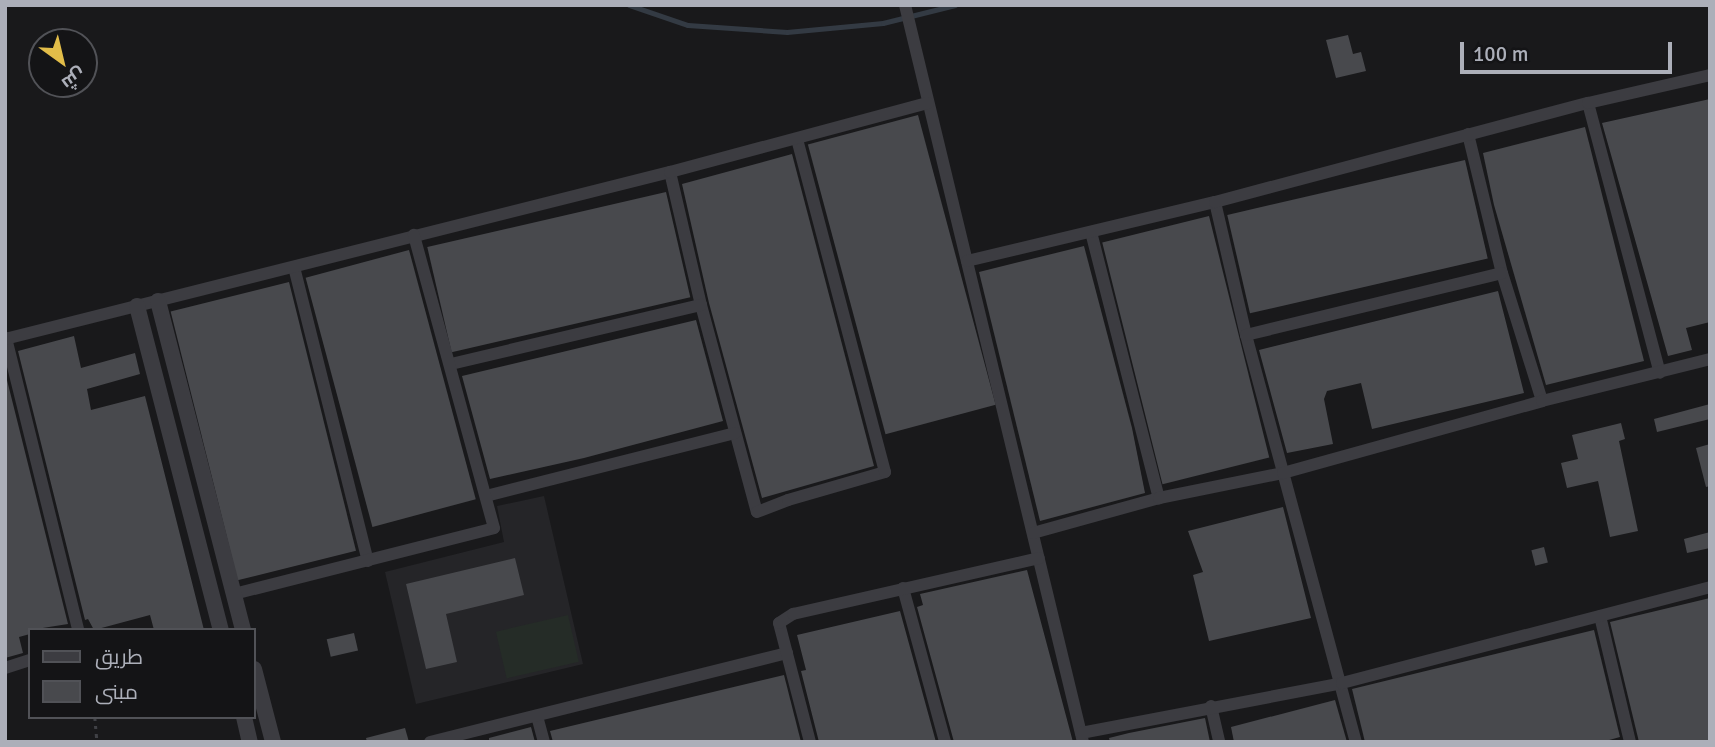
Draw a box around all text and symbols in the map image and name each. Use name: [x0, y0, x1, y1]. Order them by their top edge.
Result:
north arrow: [28, 28, 98, 98]
scale bar: [1463, 28, 1675, 72]
text: 100 m: [1473, 41, 1528, 67]
text: ش: [57, 62, 90, 96]
legend: [28, 628, 256, 719]
text: طريق: [95, 644, 143, 670]
text: مبنى: [95, 679, 138, 705]

